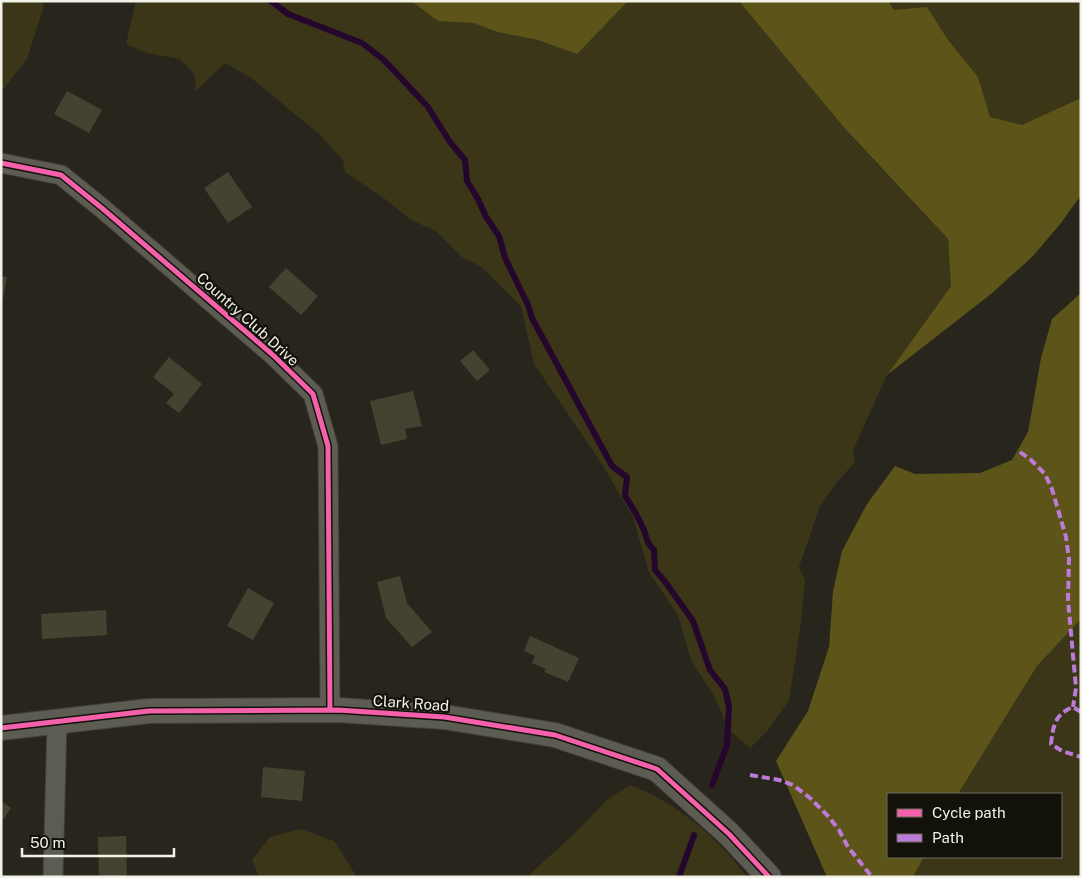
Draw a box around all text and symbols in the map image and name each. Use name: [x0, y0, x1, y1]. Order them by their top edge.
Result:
street label: Country Club Drive: [194, 269, 302, 369]
street label: Clark Road: [372, 692, 450, 714]
legend: [887, 793, 1062, 858]
text: Cycle path: [932, 804, 1006, 821]
scale bar: [22, 826, 175, 858]
text: Path: [932, 829, 964, 846]
text: 50 m: [30, 834, 65, 851]

